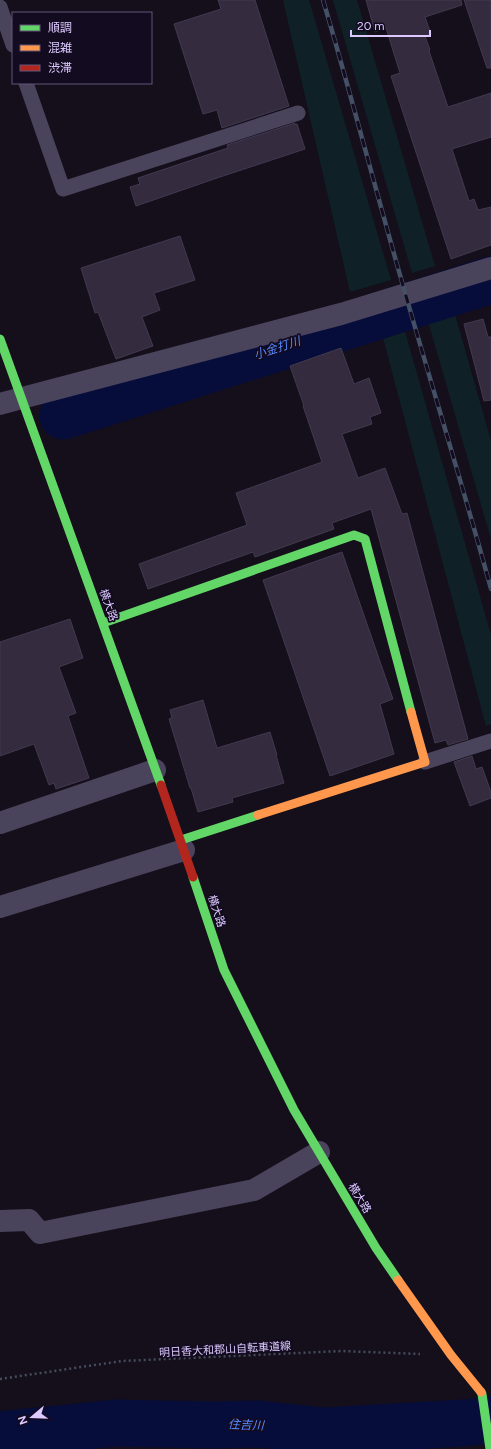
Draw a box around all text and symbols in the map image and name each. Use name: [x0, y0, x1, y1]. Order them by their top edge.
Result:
legend: [12, 12, 152, 84]
scale bar: [351, 12, 430, 38]
text: 20 m: [357, 19, 385, 33]
text: 順調: [48, 21, 72, 35]
text: 混雑: [48, 41, 72, 55]
text: 渋滞: [48, 61, 72, 75]
water label: 小金打川: [252, 333, 304, 362]
street label: 横大路: [97, 587, 120, 623]
street label: 横大路: [205, 893, 228, 929]
street label: 横大路: [346, 1181, 374, 1216]
street label: 明日香大和郡山自転車道線: [159, 1340, 291, 1359]
north arrow: [12, 1397, 52, 1437]
text: N: [15, 1414, 31, 1426]
water label: 住吉川: [228, 1417, 266, 1433]

